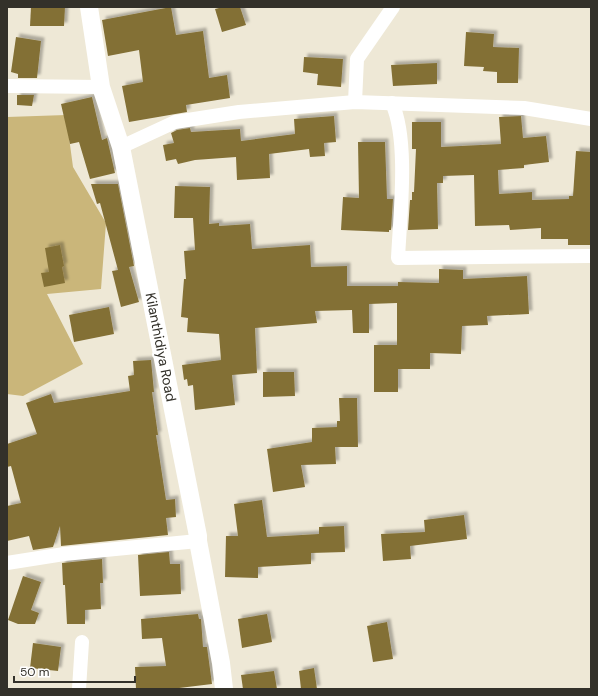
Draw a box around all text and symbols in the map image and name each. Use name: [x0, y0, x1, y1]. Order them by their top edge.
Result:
street label: Kilanthidiya Road: [142, 291, 180, 403]
scale bar: [14, 658, 135, 684]
text: 50 m: [20, 664, 49, 680]

